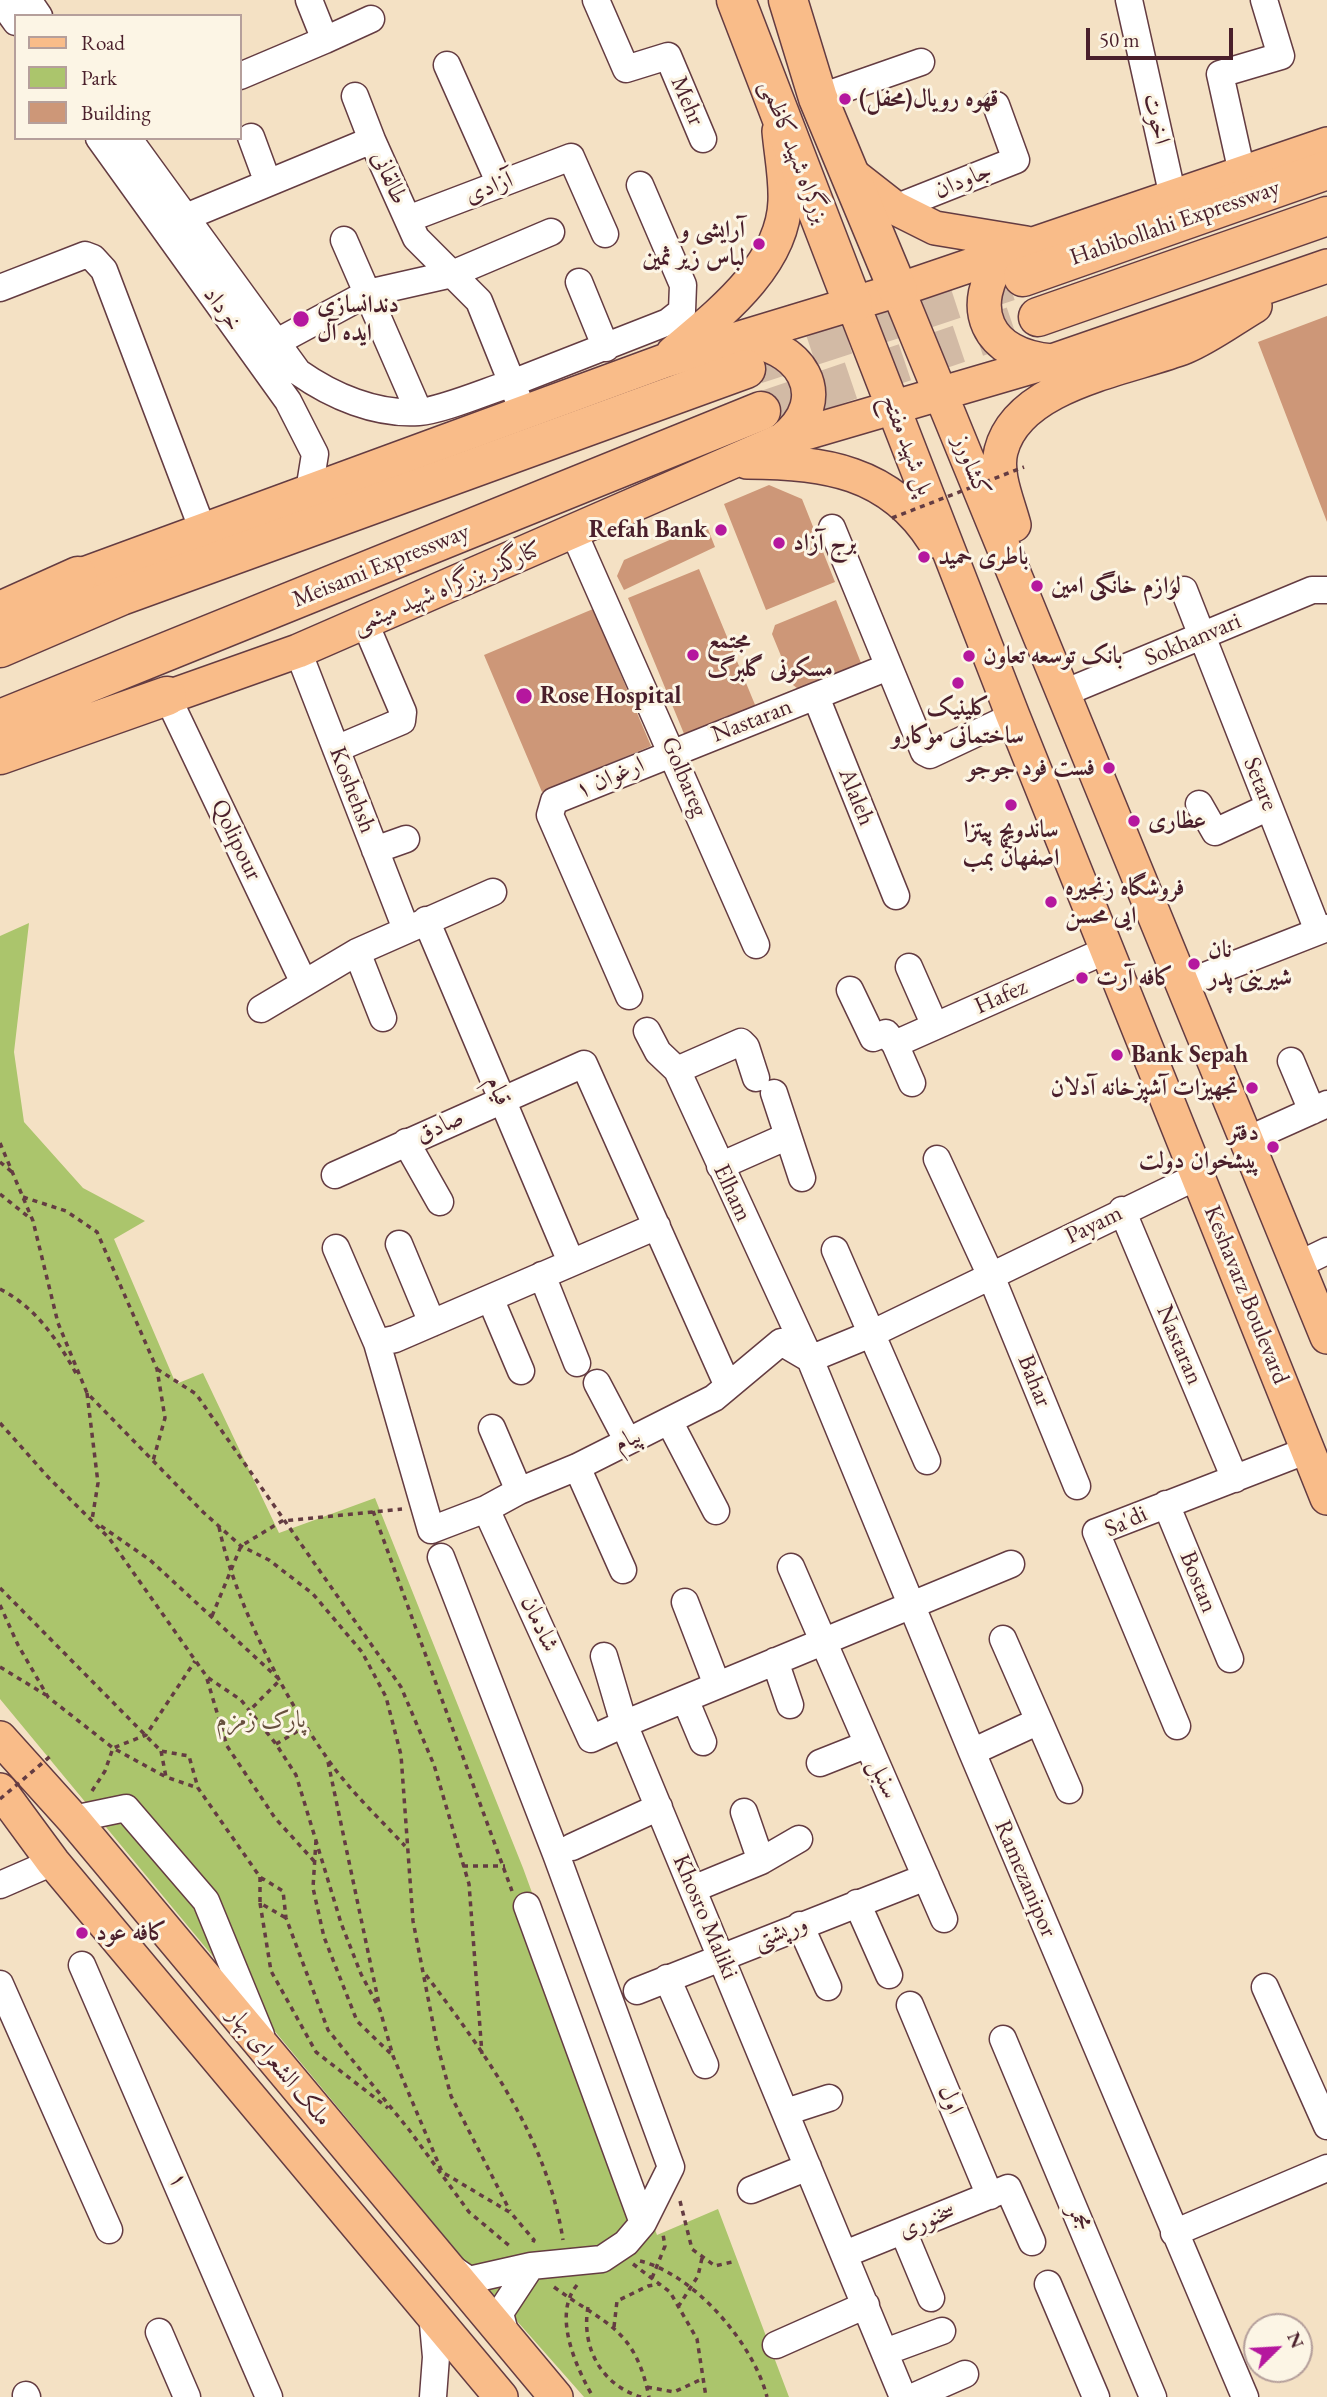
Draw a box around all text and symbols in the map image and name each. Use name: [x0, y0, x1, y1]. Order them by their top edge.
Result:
legend: [14, 14, 242, 140]
scale bar: [1089, 14, 1236, 58]
text: 50 m: [1099, 26, 1140, 53]
text: Road: [81, 29, 125, 56]
text: Park: [81, 64, 117, 91]
street label: Mehr: [664, 72, 710, 130]
street label: بزرگراه شهید کاظمی: [753, 76, 835, 228]
place label: قهوه رویال(محفل): [859, 85, 999, 113]
marker: قهوه رویال(محفل): [837, 91, 853, 107]
street label: اخوت: [1136, 91, 1176, 147]
text: Building: [81, 99, 151, 126]
street label: طالقانی: [365, 147, 413, 209]
street label: جاودان: [930, 157, 996, 205]
street label: آزادی: [461, 166, 517, 210]
street label: Habibollahi Expressway: [1066, 174, 1284, 272]
place label: آرایشی و لباس زیر ثمین: [642, 216, 745, 272]
marker: آرایشی و لباس زیر ثمین: [751, 236, 767, 252]
street label: خرداد: [196, 281, 248, 337]
place label: دندانسازی ایده آل: [317, 291, 399, 347]
marker: دندانسازی ایده آل: [291, 309, 311, 329]
street label: پل شهید مفتح: [875, 391, 939, 499]
street label: کشاورز: [946, 431, 996, 501]
place label: Refah Bank: [589, 516, 707, 544]
street label: Meisami Expressway: [288, 517, 474, 615]
marker: Refah Bank: [713, 522, 729, 538]
place label: برج آزاد: [793, 529, 857, 557]
street label: کنارگذر بزرگراه شهید میثمی: [348, 535, 546, 641]
marker: برج آزاد: [771, 535, 787, 551]
place label: باطری حمید: [938, 543, 1029, 571]
marker: باطری حمید: [916, 549, 932, 565]
place label: لوازم خانگی امین: [1051, 572, 1181, 600]
marker: لوازم خانگی امین: [1029, 578, 1045, 594]
street label: Sokhanvari: [1141, 607, 1245, 673]
place label: مجتمع مسکونی گلبرگ: [707, 627, 833, 683]
place label: بانک توسعه تعاون: [983, 642, 1123, 670]
marker: مجتمع مسکونی گلبرگ: [685, 647, 701, 663]
marker: بانک توسعه تعاون: [961, 648, 977, 664]
marker: کلینیک ساختمانی موکارو: [950, 675, 966, 691]
place label: Rose Hospital: [540, 682, 681, 710]
marker: Rose Hospital: [514, 686, 534, 706]
street label: Nastaran: [708, 693, 796, 749]
place label: کلینیک ساختمانی موکارو: [892, 694, 1024, 750]
street label: Golbareg: [654, 733, 714, 821]
street label: Koshehsh: [322, 743, 382, 837]
street label: ارغوان ۱: [571, 751, 649, 805]
street label: Setare: [1236, 753, 1284, 815]
place label: فست فود جوجو: [968, 754, 1095, 782]
marker: فست فود جوجو: [1101, 760, 1117, 776]
street label: Alaleh: [832, 764, 880, 830]
street label: Qolipour: [204, 795, 268, 885]
marker: ساندویچ پیتزا اصفهان بمب: [1003, 797, 1019, 813]
place label: عطاری: [1148, 807, 1206, 835]
marker: عطاری: [1126, 813, 1142, 829]
place label: ساندویچ پیتزا اصفهان بمب: [962, 816, 1060, 872]
place label: فروشگاه زنجیره ایی محسن: [1065, 874, 1184, 930]
marker: فروشگاه زنجیره ایی محسن: [1043, 894, 1059, 910]
place label: نان شیرینی پدر: [1208, 936, 1292, 992]
marker: نان شیرینی پدر: [1186, 956, 1202, 972]
place label: کافه آرت: [1096, 964, 1173, 992]
marker: کافه آرت: [1074, 970, 1090, 986]
street label: Hafez: [970, 973, 1032, 1021]
place label: Bank Sepah: [1131, 1041, 1248, 1069]
marker: Bank Sepah: [1109, 1047, 1125, 1063]
street label: قیام: [479, 1072, 517, 1110]
place label: تجهیزات آشپزخانه آدلان: [1050, 1074, 1238, 1102]
marker: تجهیزات آشپزخانه آدلان: [1244, 1080, 1260, 1096]
street label: صادق: [411, 1103, 469, 1151]
place label: دفتر پیشخوان دولت: [1139, 1119, 1259, 1175]
marker: دفتر پیشخوان دولت: [1265, 1139, 1281, 1155]
street label: Elham: [706, 1160, 758, 1226]
street label: Payam: [1061, 1199, 1127, 1251]
street label: Keshavarz Boulevard: [1197, 1201, 1295, 1389]
street label: Nastaran: [1149, 1301, 1209, 1389]
street label: Bahar: [1011, 1351, 1057, 1411]
street label: پیام: [609, 1421, 647, 1459]
street label: Sa'di: [1100, 1500, 1152, 1544]
street label: Bostan: [1173, 1547, 1223, 1617]
street label: شادمان: [514, 1591, 564, 1657]
park label: پارک زمزم: [216, 1706, 306, 1734]
street label: سنبل: [862, 1755, 904, 1803]
street label: Ramezanipor: [987, 1816, 1063, 1942]
street label: Khosro Maliki: [666, 1850, 744, 1984]
street label: ورپشتی: [750, 1910, 812, 1956]
place label: کافه عود: [96, 1919, 167, 1947]
marker: کافه عود: [74, 1925, 90, 1941]
street label: ملک الشعرای بهار: [221, 2002, 337, 2132]
street label: اول: [931, 2081, 969, 2119]
street label: ۱: [162, 2168, 194, 2192]
street label: سخنوری: [894, 2197, 960, 2245]
street label: مجمر: [1061, 2201, 1097, 2235]
north arrow: [1243, 2313, 1313, 2383]
text: N: [1281, 2328, 1310, 2352]

